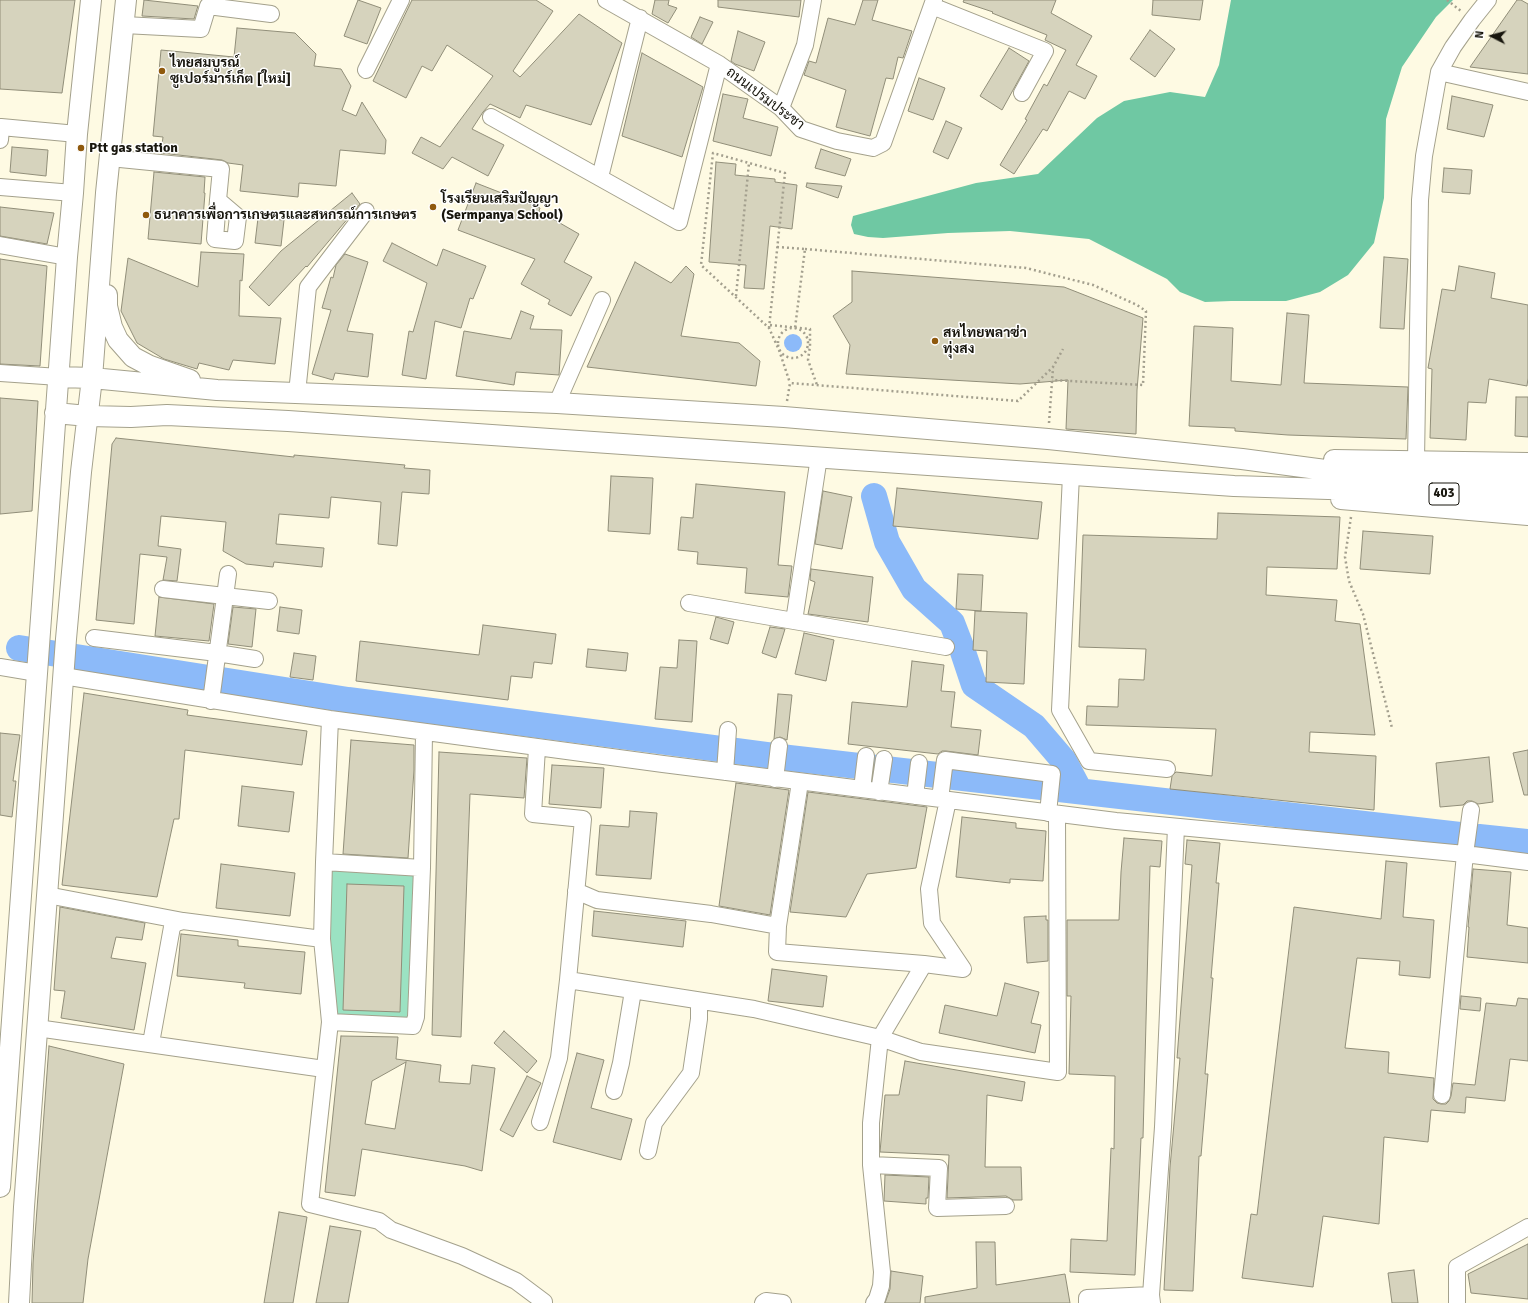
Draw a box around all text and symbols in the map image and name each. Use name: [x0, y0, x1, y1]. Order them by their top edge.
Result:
north arrow: [1472, 16, 1512, 56]
text: N: [1473, 30, 1486, 39]
place label: ไทยสมบูรณ์ ซูเปอร์มาร์เก็ต [ใหม่]: [170, 55, 291, 88]
street label: ถนนเปรมประชา: [723, 64, 807, 134]
marker: ไทยสมบูรณ์ ซูเปอร์มาร์เก็ต [ใหม่]: [157, 66, 167, 76]
place label: Ptt gas station: [89, 140, 178, 156]
marker: Ptt gas station: [76, 143, 86, 153]
place label: โรงเรียนเสริมปัญญา (Sermpanya School): [441, 191, 563, 224]
marker: โรงเรียนเสริมปัญญา (Sermpanya School): [428, 202, 438, 212]
place label: ธนาคารเพื่อการเกษตรและสหกรณ์การเกษตร: [154, 207, 417, 223]
marker: ธนาคารเพื่อการเกษตรและสหกรณ์การเกษตร: [141, 210, 151, 220]
place label: สหไทยพลาซ่า ทุ่งสง: [943, 325, 1027, 358]
marker: สหไทยพลาซ่า ทุ่งสง: [930, 336, 940, 346]
road number: 403: [1429, 483, 1459, 505]

